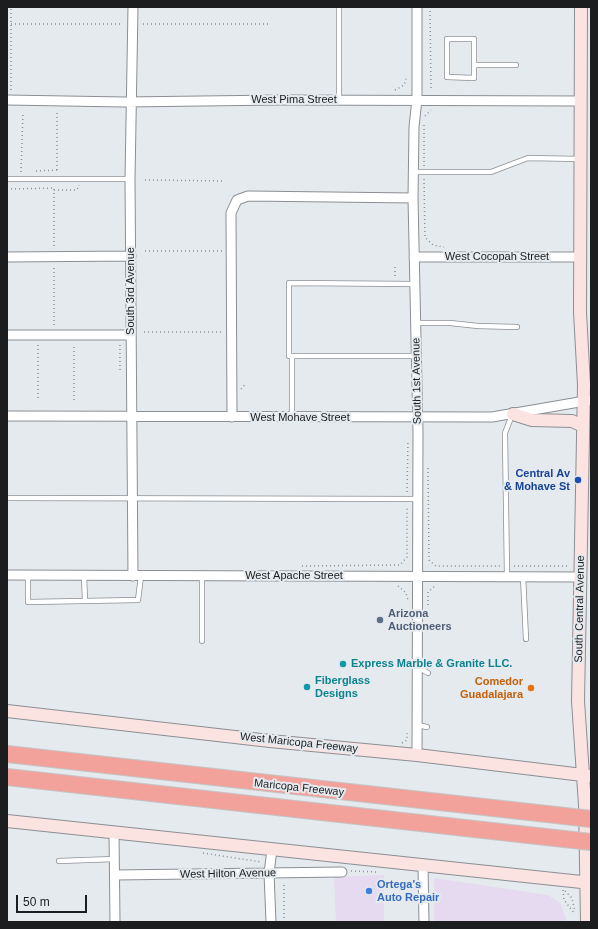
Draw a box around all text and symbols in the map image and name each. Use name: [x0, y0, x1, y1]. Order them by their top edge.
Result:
street label: West Pima Street: [251, 93, 337, 107]
street label: South 3rd Avenue: [124, 247, 138, 335]
street label: West Cocopah Street: [445, 250, 549, 264]
street label: South 1st Avenue: [410, 338, 424, 424]
street label: West Mohave Street: [250, 411, 350, 425]
place label: Central Av & Mohave St: [504, 467, 570, 493]
marker: Central Av & Mohave St: [573, 475, 583, 485]
street label: South Central Avenue: [572, 555, 588, 663]
street label: West Apache Street: [245, 569, 343, 583]
place label: Arizona Auctioneers: [388, 607, 452, 633]
marker: Arizona Auctioneers: [375, 615, 385, 625]
place label: Express Marble & Granite LLC.: [351, 657, 512, 671]
marker: Express Marble & Granite LLC.: [338, 659, 348, 669]
place label: Fiberglass Designs: [315, 674, 370, 700]
place label: Comedor Guadalajara: [460, 675, 523, 701]
marker: Fiberglass Designs: [302, 682, 312, 692]
marker: Comedor Guadalajara: [526, 683, 536, 693]
street label: West Maricopa Freeway: [239, 730, 359, 756]
street label: Maricopa Freeway: [253, 777, 345, 799]
street label: West Hilton Avenue: [180, 867, 276, 881]
place label: Ortega's Auto Repair: [377, 878, 439, 904]
marker: Ortega's Auto Repair: [364, 886, 374, 896]
scale bar: [18, 887, 89, 913]
text: 50 m: [23, 895, 50, 909]

